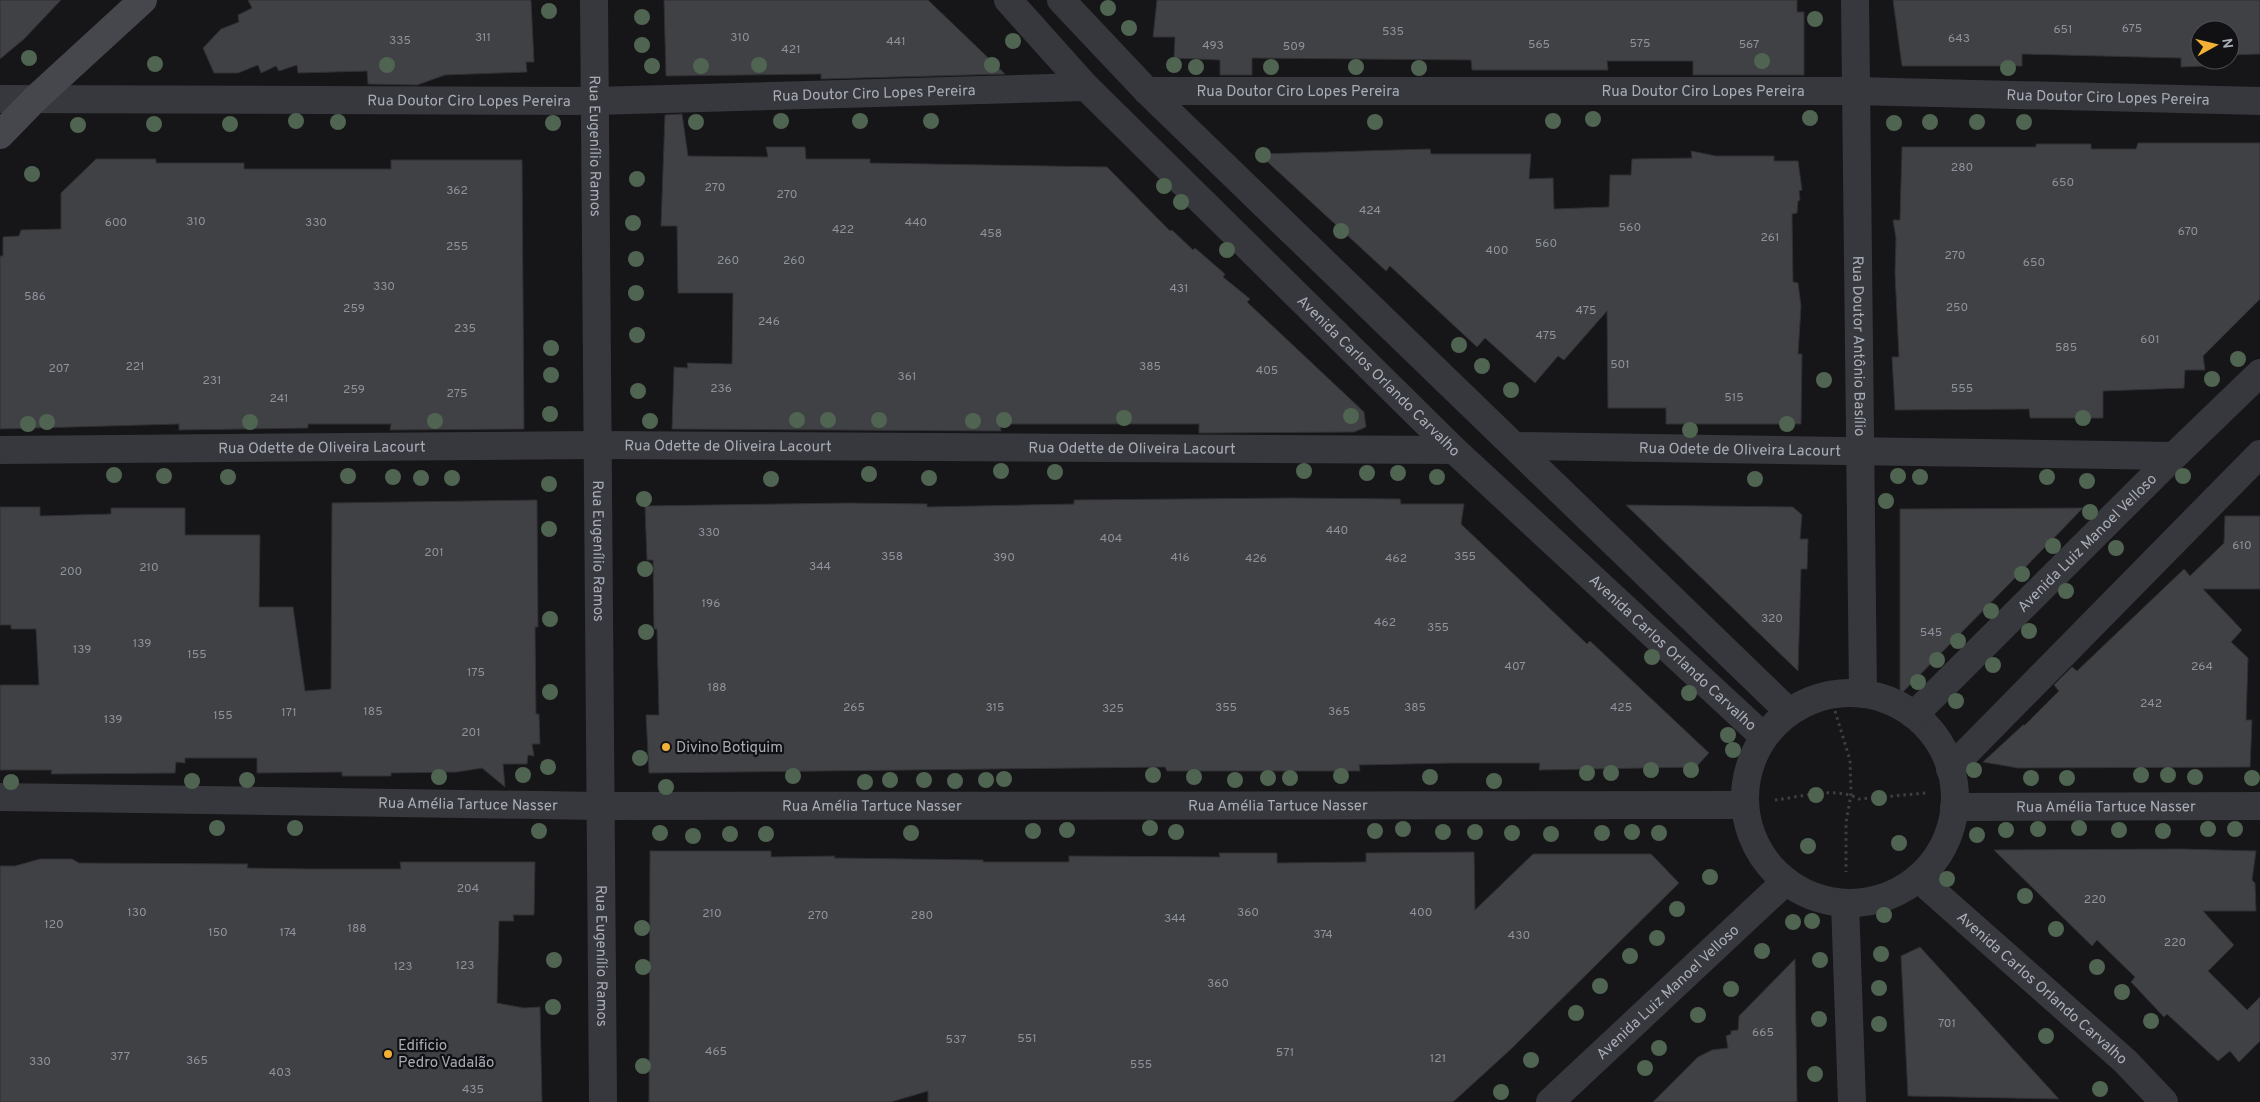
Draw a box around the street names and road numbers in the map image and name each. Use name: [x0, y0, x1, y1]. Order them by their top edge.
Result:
street label: Rua Eugenílio Ramos: [584, 75, 604, 217]
street label: Rua Doutor Ciro Lopes Pereira: [772, 82, 976, 107]
street label: Rua Doutor Ciro Lopes Pereira: [1196, 83, 1400, 102]
street label: Rua Doutor Ciro Lopes Pereira: [1601, 83, 1805, 102]
street label: Rua Doutor Ciro Lopes Pereira: [2006, 87, 2210, 111]
street label: Rua Doutor Ciro Lopes Pereira: [367, 92, 571, 112]
street label: Rua Doutor Antônio Basílio: [1847, 256, 1868, 436]
street label: Avenida Carlos Orlando Carvalho: [1292, 292, 1463, 462]
street label: Rua Odette de Oliveira Lacourt: [624, 437, 832, 457]
street label: Rua Odette de Oliveira Lacourt: [218, 438, 426, 459]
street label: Rua Odette de Oliveira Lacourt: [1028, 440, 1236, 460]
street label: Rua Odete de Oliveira Lacourt: [1639, 440, 1841, 462]
street label: Avenida Luiz Manoel Velloso: [2014, 470, 2162, 617]
street label: Rua Eugenílio Ramos: [587, 480, 607, 622]
street label: Avenida Carlos Orlando Carvalho: [1584, 571, 1760, 736]
street label: Rua Amélia Tartuce Nasser: [378, 795, 558, 816]
street label: Rua Amélia Tartuce Nasser: [1188, 797, 1368, 816]
street label: Rua Amélia Tartuce Nasser: [782, 798, 962, 817]
street label: Rua Amélia Tartuce Nasser: [2016, 798, 2196, 818]
street label: Rua Eugenílio Ramos: [590, 885, 610, 1027]
street label: Avenida Carlos Orlando Carvalho: [1952, 909, 2131, 1070]
street label: Avenida Luiz Manoel Velloso: [1593, 922, 1744, 1065]

